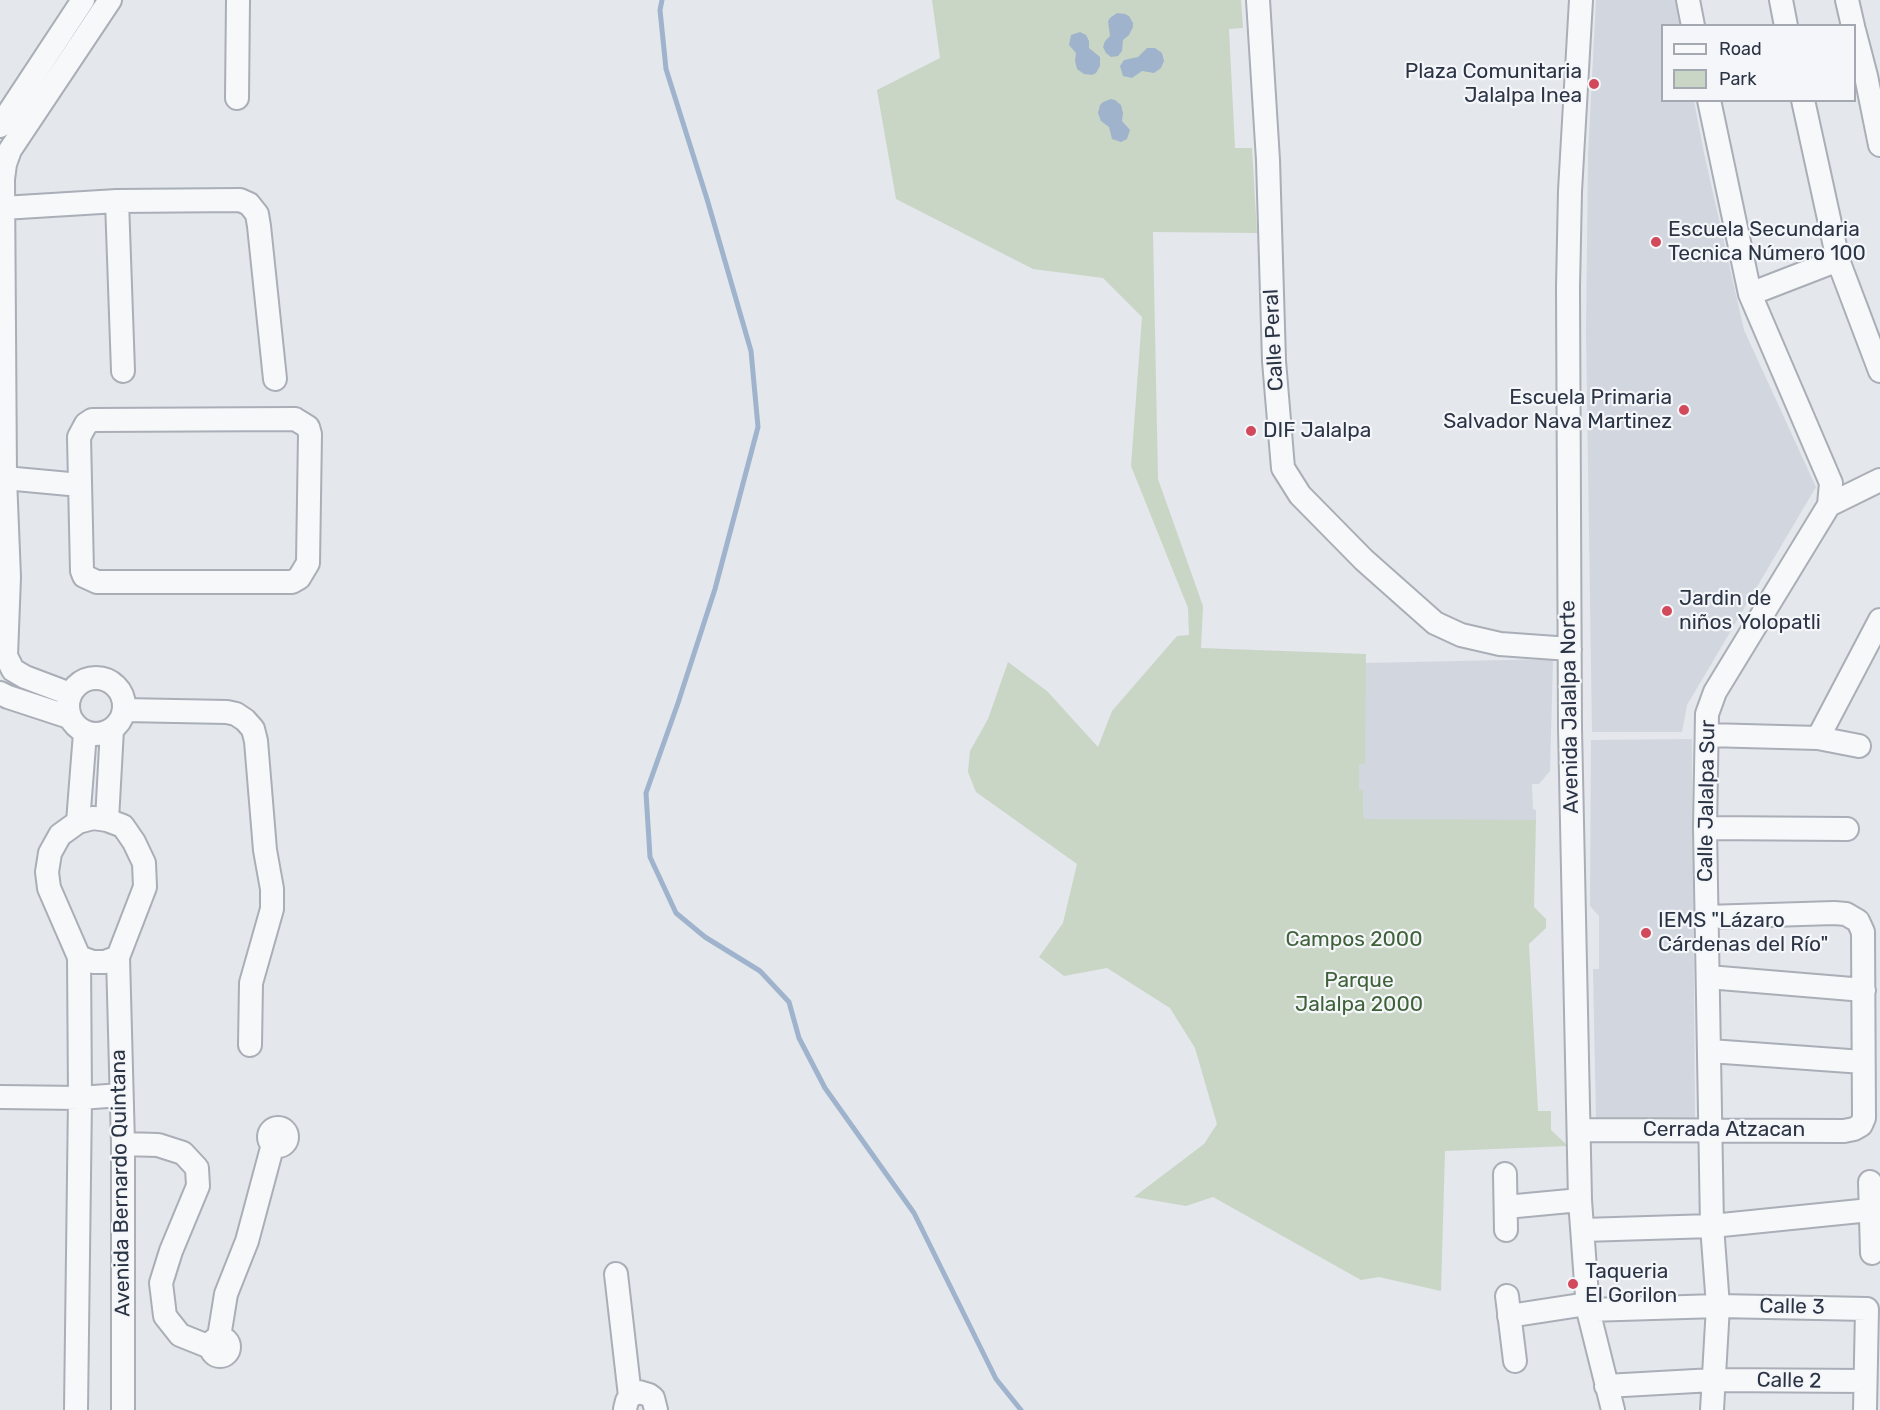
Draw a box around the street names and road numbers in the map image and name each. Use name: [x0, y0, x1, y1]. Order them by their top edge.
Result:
street label: Calle Peral: [1259, 288, 1289, 392]
street label: Avenida Jalalpa Norte: [1556, 600, 1584, 814]
street label: Calle Jalalpa Sur: [1693, 720, 1721, 882]
street label: Avenida Bernardo Quintana: [106, 1049, 136, 1317]
street label: Cerrada Atzacan: [1643, 1117, 1805, 1143]
street label: Calle 3: [1759, 1294, 1825, 1320]
street label: Calle 2: [1756, 1368, 1822, 1394]

